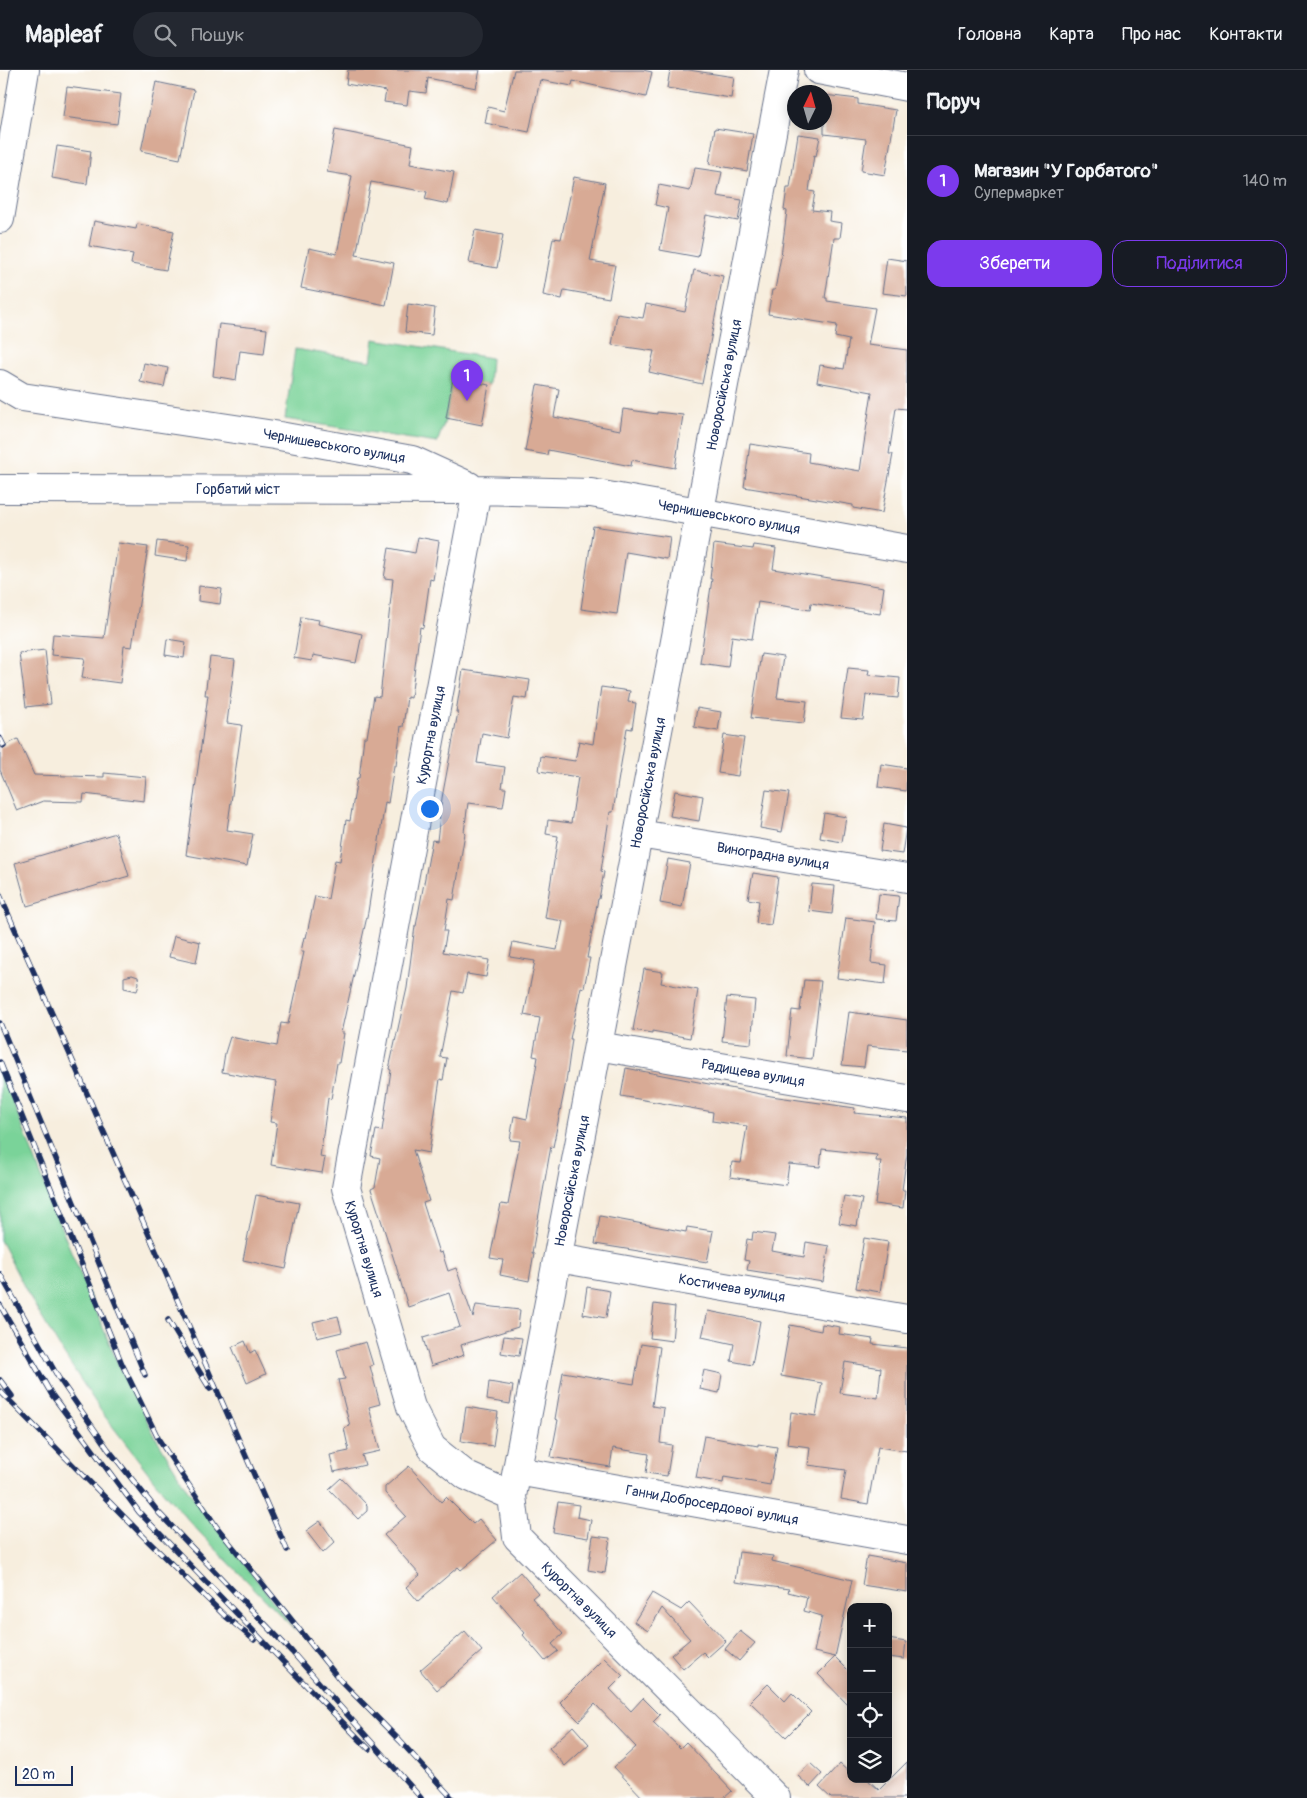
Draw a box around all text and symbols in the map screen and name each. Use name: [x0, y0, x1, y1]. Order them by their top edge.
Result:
search box: [133, 12, 483, 57]
text: Mapleaf: [25, 20, 103, 49]
icon: search: [151, 21, 179, 49]
text: Пошук: [191, 23, 244, 47]
text: Головна: [958, 23, 1021, 46]
text: Карта: [1049, 23, 1094, 46]
text: Про нас: [1122, 23, 1181, 46]
text: Контакти: [1209, 23, 1282, 46]
north arrow: [787, 85, 832, 130]
text: Поруч: [927, 89, 980, 116]
text: Магазин "У Горбатого": [974, 159, 1158, 183]
text: 1: [940, 171, 946, 191]
text: 140 m: [1243, 171, 1287, 191]
text: Супермаркет: [974, 183, 1064, 203]
button: Зберегти: [927, 240, 1102, 287]
button: Поділитися: [1112, 240, 1287, 287]
street label: Новоросійська вулиця: [703, 318, 745, 452]
pin: 1: [451, 360, 483, 401]
street label: Чернишевського вулиця: [261, 425, 407, 467]
street label: Горбатий міст: [196, 481, 280, 498]
street label: Чернишевського вулиця: [656, 496, 802, 538]
street label: Курортна вулиця: [413, 684, 449, 786]
street label: Новоросійська вулиця: [627, 716, 669, 850]
your location: [417, 796, 443, 822]
street label: Виноградна вулиця: [716, 839, 830, 873]
street label: Радищева вулиця: [700, 1056, 806, 1090]
street label: Новоросійська вулиця: [551, 1114, 593, 1248]
street label: Курортна вулиця: [341, 1199, 387, 1299]
street label: Костичева вулиця: [677, 1270, 787, 1306]
street label: Ганни Добросердової вулиця: [624, 1481, 800, 1529]
street label: Курортна вулиця: [538, 1559, 620, 1641]
map controls: [847, 1603, 892, 1783]
button: +: [847, 1603, 892, 1648]
button: −: [847, 1648, 892, 1693]
button: locate: [847, 1693, 892, 1738]
button: layers: [847, 1738, 892, 1783]
scale bar: [15, 1763, 72, 1786]
text: 20 m: [22, 1766, 55, 1783]

